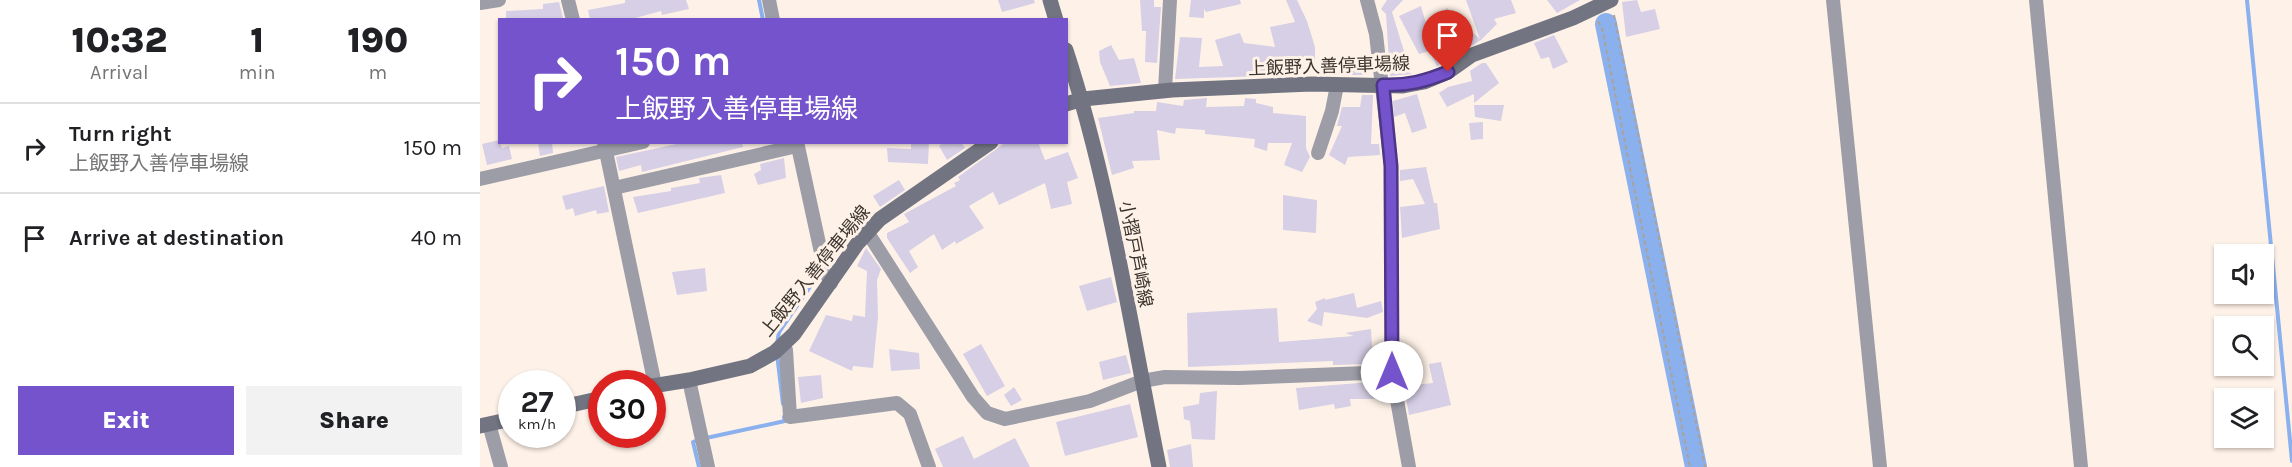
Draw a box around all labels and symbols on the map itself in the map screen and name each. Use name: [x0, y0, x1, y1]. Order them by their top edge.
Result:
pin: [1422, 10, 1473, 72]
street label: 上飯野入善停車場線: [1248, 52, 1410, 80]
street label: 小摺戸芦崎線: [1115, 199, 1157, 309]
street label: 上飯野入善停車場線: [755, 201, 875, 341]
position arrow: [1360, 340, 1424, 404]
speed limit sign: 30: [588, 370, 666, 448]

